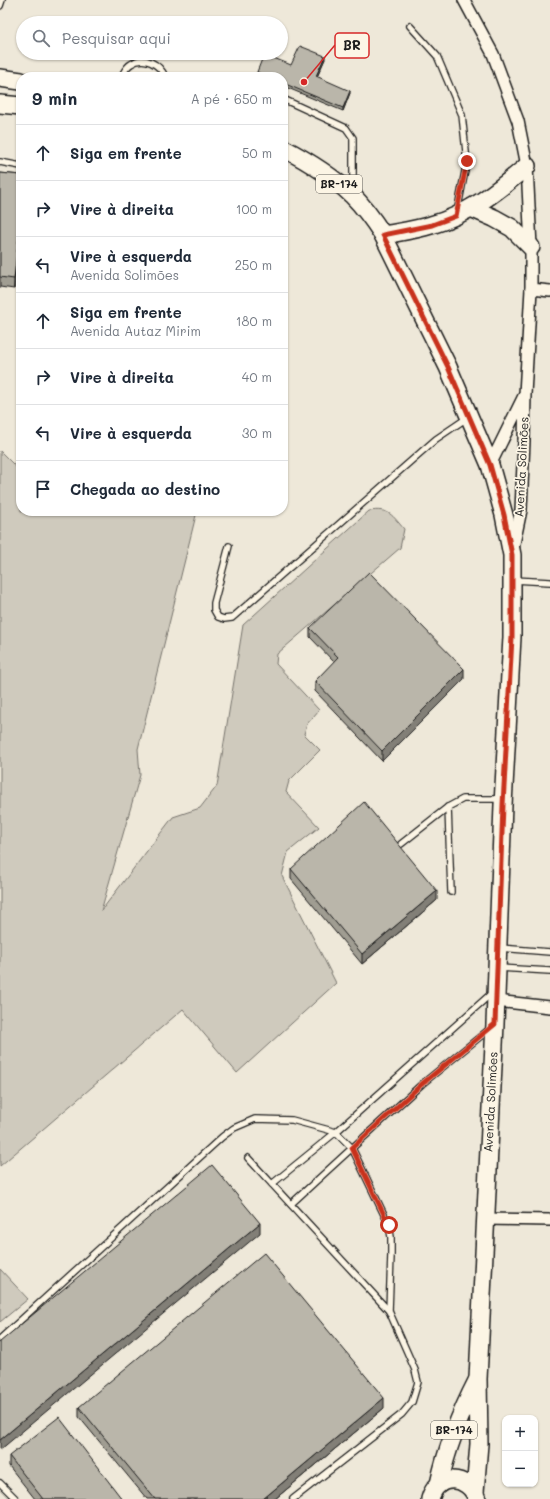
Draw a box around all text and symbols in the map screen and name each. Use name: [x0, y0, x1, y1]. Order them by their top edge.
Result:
search box: [16, 16, 288, 60]
icon: search: [30, 27, 52, 49]
text: Pesquisar aqui: [62, 28, 171, 48]
callout: BR: [335, 33, 369, 58]
text: BR: [343, 36, 361, 53]
text: 9 min: [32, 87, 77, 109]
text: A pé · 650 m: [191, 90, 272, 107]
icon: ahead: [32, 142, 54, 164]
text: Siga em frente: [70, 143, 182, 163]
text: 50 m: [242, 144, 272, 161]
route end: [458, 152, 476, 170]
road number: BR-174: [316, 175, 362, 193]
icon: right: [32, 198, 54, 220]
text: Vire à direita: [70, 199, 174, 219]
text: 100 m: [236, 200, 272, 217]
text: Vire à esquerda: [70, 246, 192, 266]
icon: left: [32, 254, 54, 276]
text: 250 m: [235, 256, 272, 273]
text: Avenida Solimões: [70, 266, 179, 283]
text: Siga em frente: [70, 302, 182, 322]
icon: ahead: [32, 310, 54, 332]
text: 180 m: [236, 312, 272, 329]
text: Avenida Autaz Mirim: [70, 322, 201, 339]
icon: right: [32, 366, 54, 388]
text: Vire à direita: [70, 367, 174, 387]
text: 40 m: [242, 368, 272, 385]
street label: Avenida Solimões: [510, 416, 532, 518]
icon: left: [32, 422, 54, 444]
text: Vire à esquerda: [70, 423, 192, 443]
text: 30 m: [242, 424, 272, 441]
icon: arrive: [32, 478, 54, 500]
text: Chegada ao destino: [70, 479, 220, 499]
street label: Avenida Solimões: [479, 1051, 501, 1153]
route start: [380, 1216, 398, 1234]
map controls: [502, 1415, 538, 1487]
button: +: [502, 1415, 538, 1451]
road number: BR-174: [431, 1421, 477, 1439]
button: −: [502, 1451, 538, 1487]

